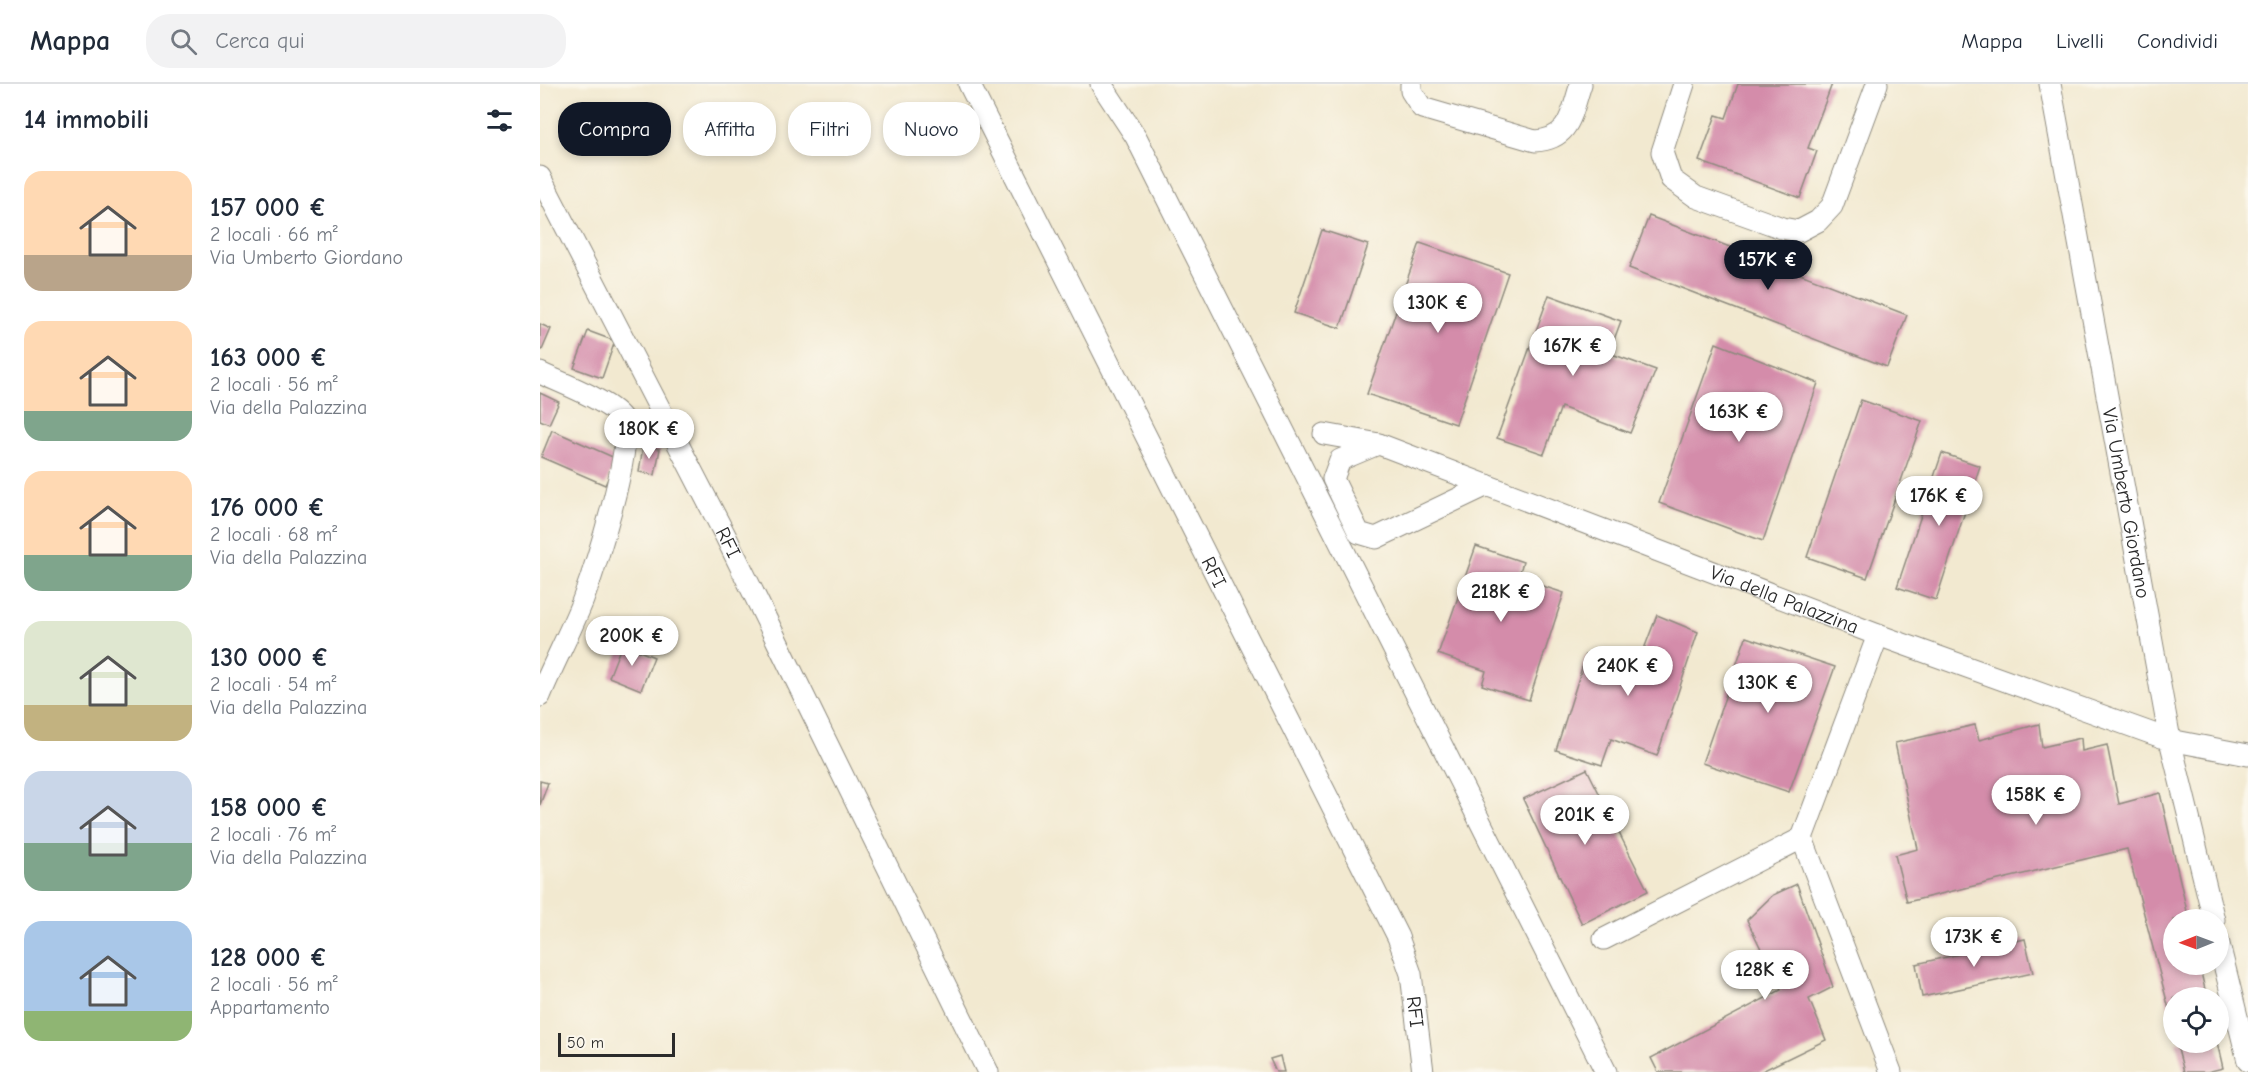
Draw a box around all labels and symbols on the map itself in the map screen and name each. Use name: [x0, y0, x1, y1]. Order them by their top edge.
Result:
pin: 157K €: [1719, 240, 1817, 291]
pin: 130K €: [1389, 283, 1487, 334]
pin: 167K €: [1524, 326, 1622, 377]
pin: 163K €: [1690, 392, 1788, 443]
street label: Via Umberto Giordano: [2098, 406, 2155, 600]
pin: 180K €: [600, 409, 698, 460]
pin: 176K €: [1890, 476, 1988, 527]
street label: RFI: [711, 523, 746, 561]
street label: RFI: [1197, 553, 1232, 591]
street label: Via della Palazzina: [1707, 560, 1862, 638]
pin: 218K €: [1452, 572, 1550, 623]
pin: 200K €: [583, 616, 681, 667]
pin: 240K €: [1579, 646, 1677, 697]
pin: 130K €: [1719, 663, 1817, 714]
pin: 158K €: [1987, 775, 2085, 826]
pin: 201K €: [1536, 795, 1634, 846]
north arrow: [2163, 909, 2229, 975]
pin: 173K €: [1925, 917, 2023, 968]
pin: 128K €: [1716, 950, 1814, 1001]
street label: RFI: [1402, 995, 1429, 1029]
scale bar: [558, 1030, 675, 1058]

